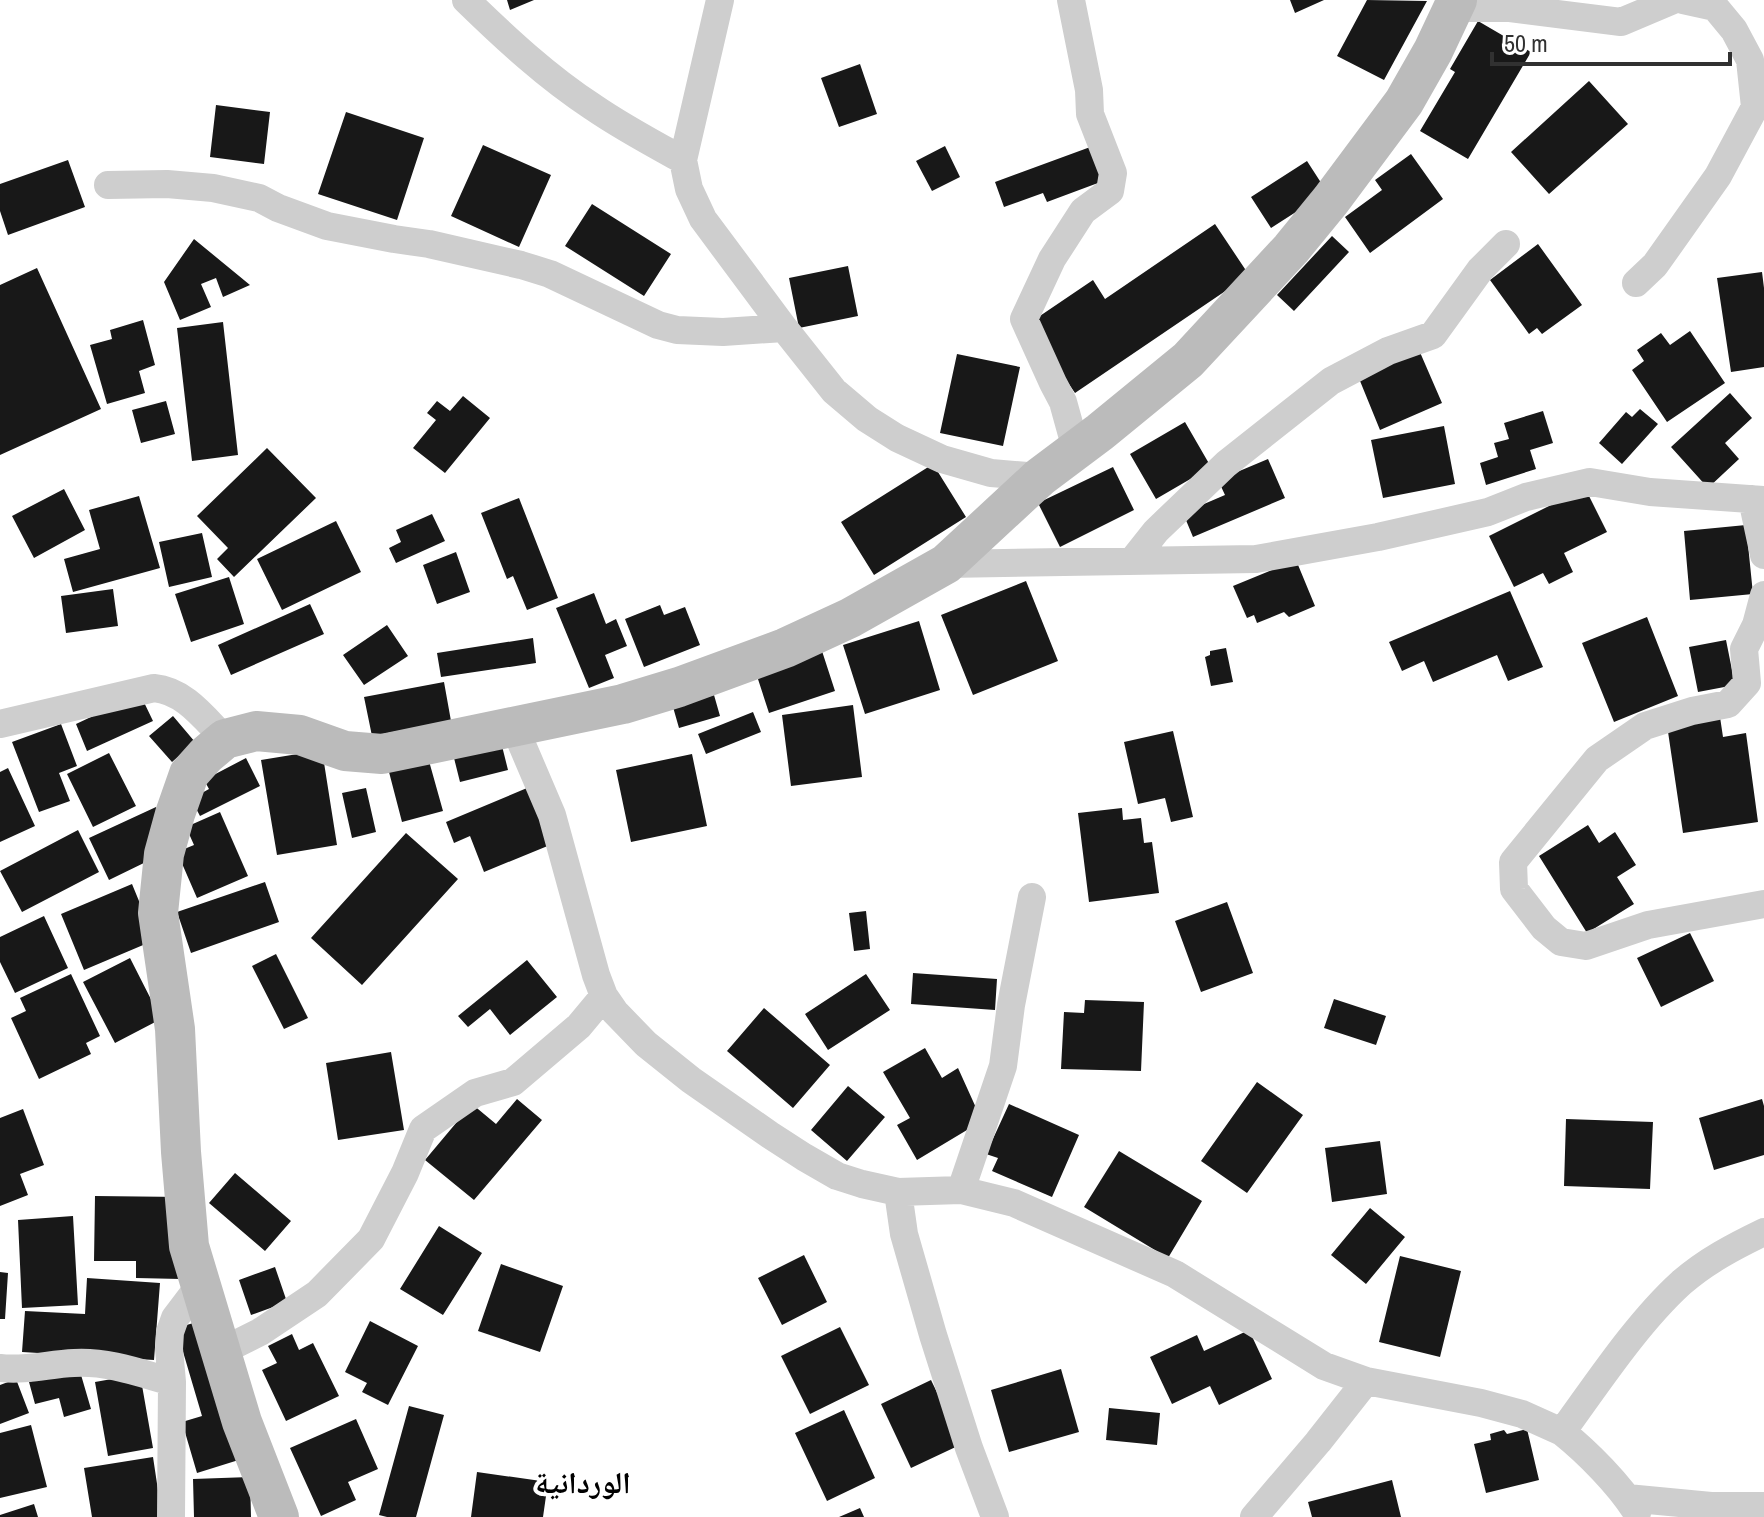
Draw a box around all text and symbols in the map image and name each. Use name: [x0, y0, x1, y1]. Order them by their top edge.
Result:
scale bar: [1492, 16, 1730, 66]
text: 50 m: [1504, 27, 1548, 59]
district label: الوردانية: [535, 1462, 631, 1502]

